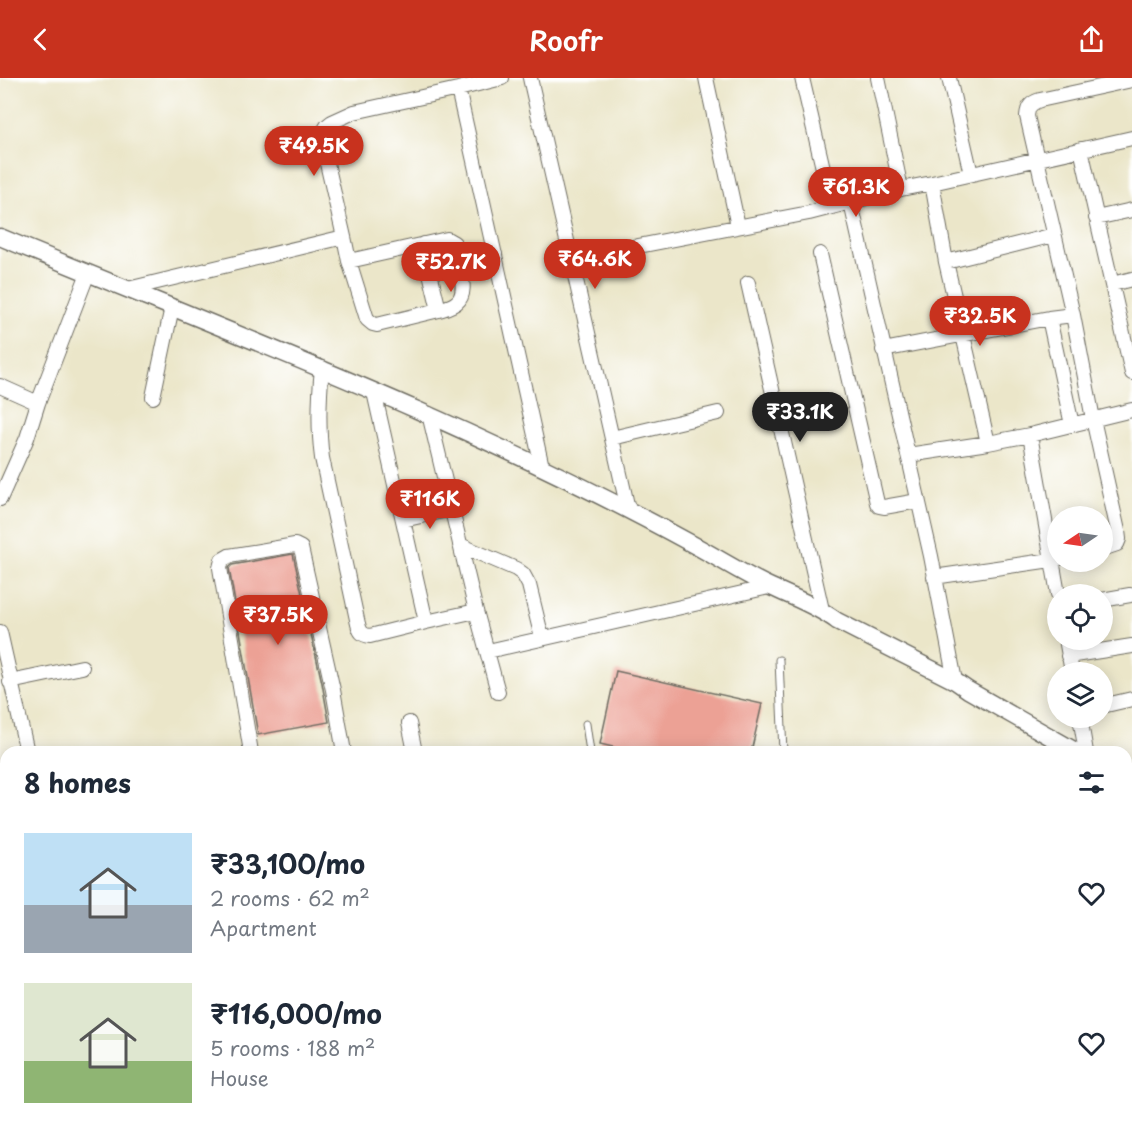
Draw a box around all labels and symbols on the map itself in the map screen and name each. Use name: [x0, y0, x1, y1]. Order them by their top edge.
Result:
pin: ₹49.5K: [265, 126, 363, 177]
pin: ₹61.3K: [807, 167, 905, 218]
pin: ₹64.6K: [546, 239, 644, 290]
pin: ₹52.7K: [402, 242, 500, 293]
pin: ₹32.5K: [931, 296, 1029, 347]
pin: ₹33.1K: [751, 392, 849, 443]
pin: ₹116K: [388, 479, 472, 530]
north arrow: [1047, 506, 1113, 572]
pin: ₹37.5K: [229, 595, 327, 646]

